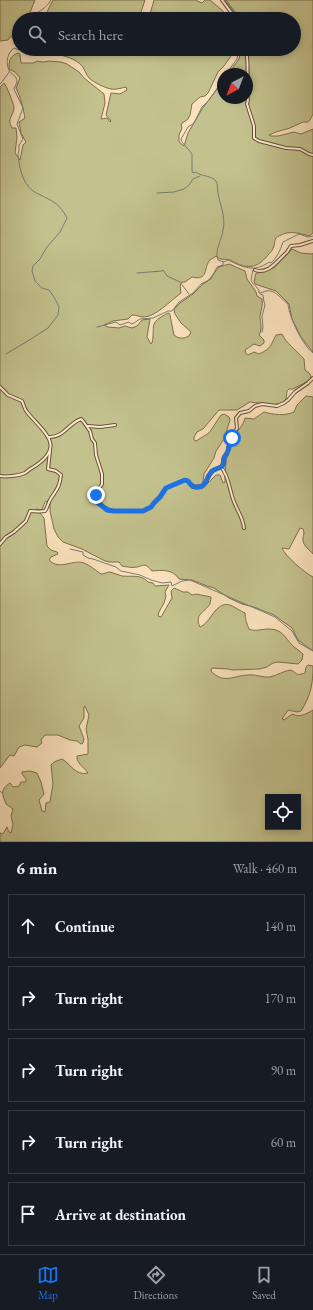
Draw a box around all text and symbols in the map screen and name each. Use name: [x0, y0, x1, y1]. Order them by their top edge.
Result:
search box: [12, 12, 301, 56]
icon: search: [26, 23, 48, 45]
text: Search here: [58, 25, 123, 44]
north arrow: [217, 68, 253, 104]
route start: [223, 429, 241, 447]
route end: [87, 486, 105, 504]
map controls: [265, 794, 301, 830]
button: locate: [265, 794, 301, 830]
text: 6 min: [16, 857, 57, 879]
text: Walk · 460 m: [233, 860, 297, 877]
icon: ahead: [17, 915, 39, 937]
text: Continue: [55, 917, 115, 936]
text: 140 m: [265, 918, 296, 935]
icon: right: [17, 987, 39, 1009]
text: Turn right: [55, 989, 123, 1008]
text: 170 m: [265, 990, 296, 1007]
icon: right: [17, 1059, 39, 1081]
text: Turn right: [55, 1061, 123, 1080]
text: 90 m: [271, 1062, 296, 1079]
icon: right: [17, 1131, 39, 1153]
text: Turn right: [55, 1133, 123, 1152]
text: 60 m: [271, 1134, 296, 1151]
icon: arrive: [17, 1203, 39, 1225]
text: Arrive at destination: [55, 1205, 186, 1224]
tab: Map: [37, 1264, 59, 1302]
tab: Directions: [134, 1264, 178, 1302]
tab: Saved: [252, 1264, 276, 1302]

